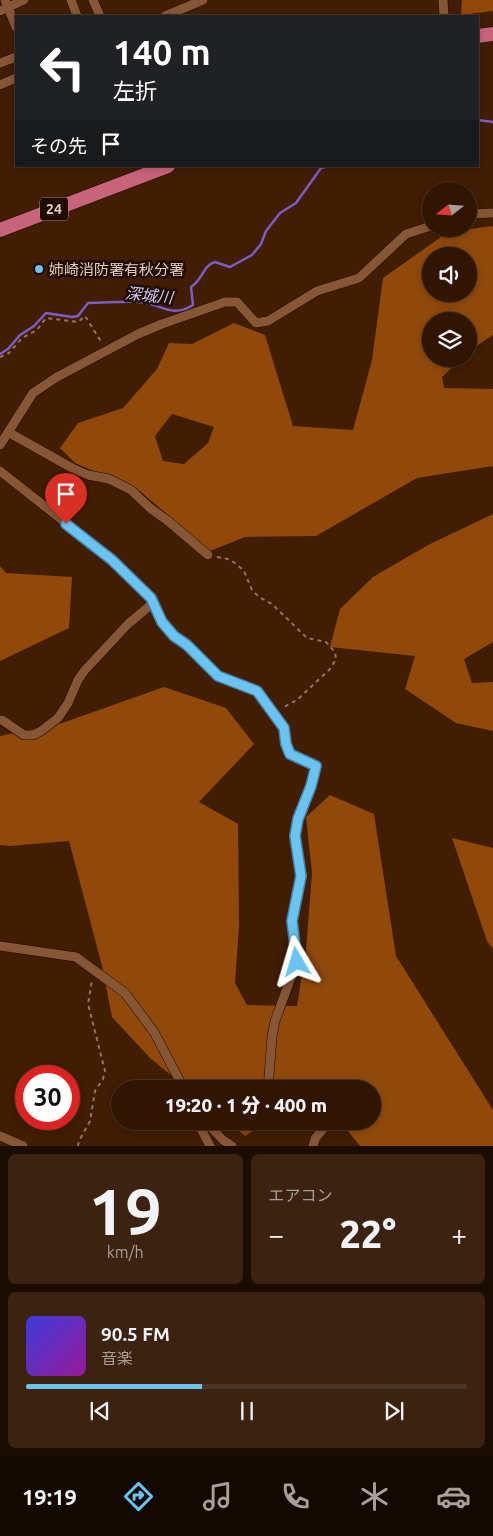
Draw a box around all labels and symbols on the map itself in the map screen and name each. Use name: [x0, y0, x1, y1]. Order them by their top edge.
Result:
north arrow: [422, 182, 478, 238]
road number: 24: [40, 198, 68, 220]
place label: 姉崎消防署有秋分署: [49, 261, 184, 278]
marker: 姉崎消防署有秋分署: [33, 263, 45, 275]
water label: 深城川: [124, 284, 176, 307]
pin: [45, 473, 87, 524]
position arrow: [270, 935, 322, 987]
speed limit sign: 30: [15, 1065, 80, 1130]

